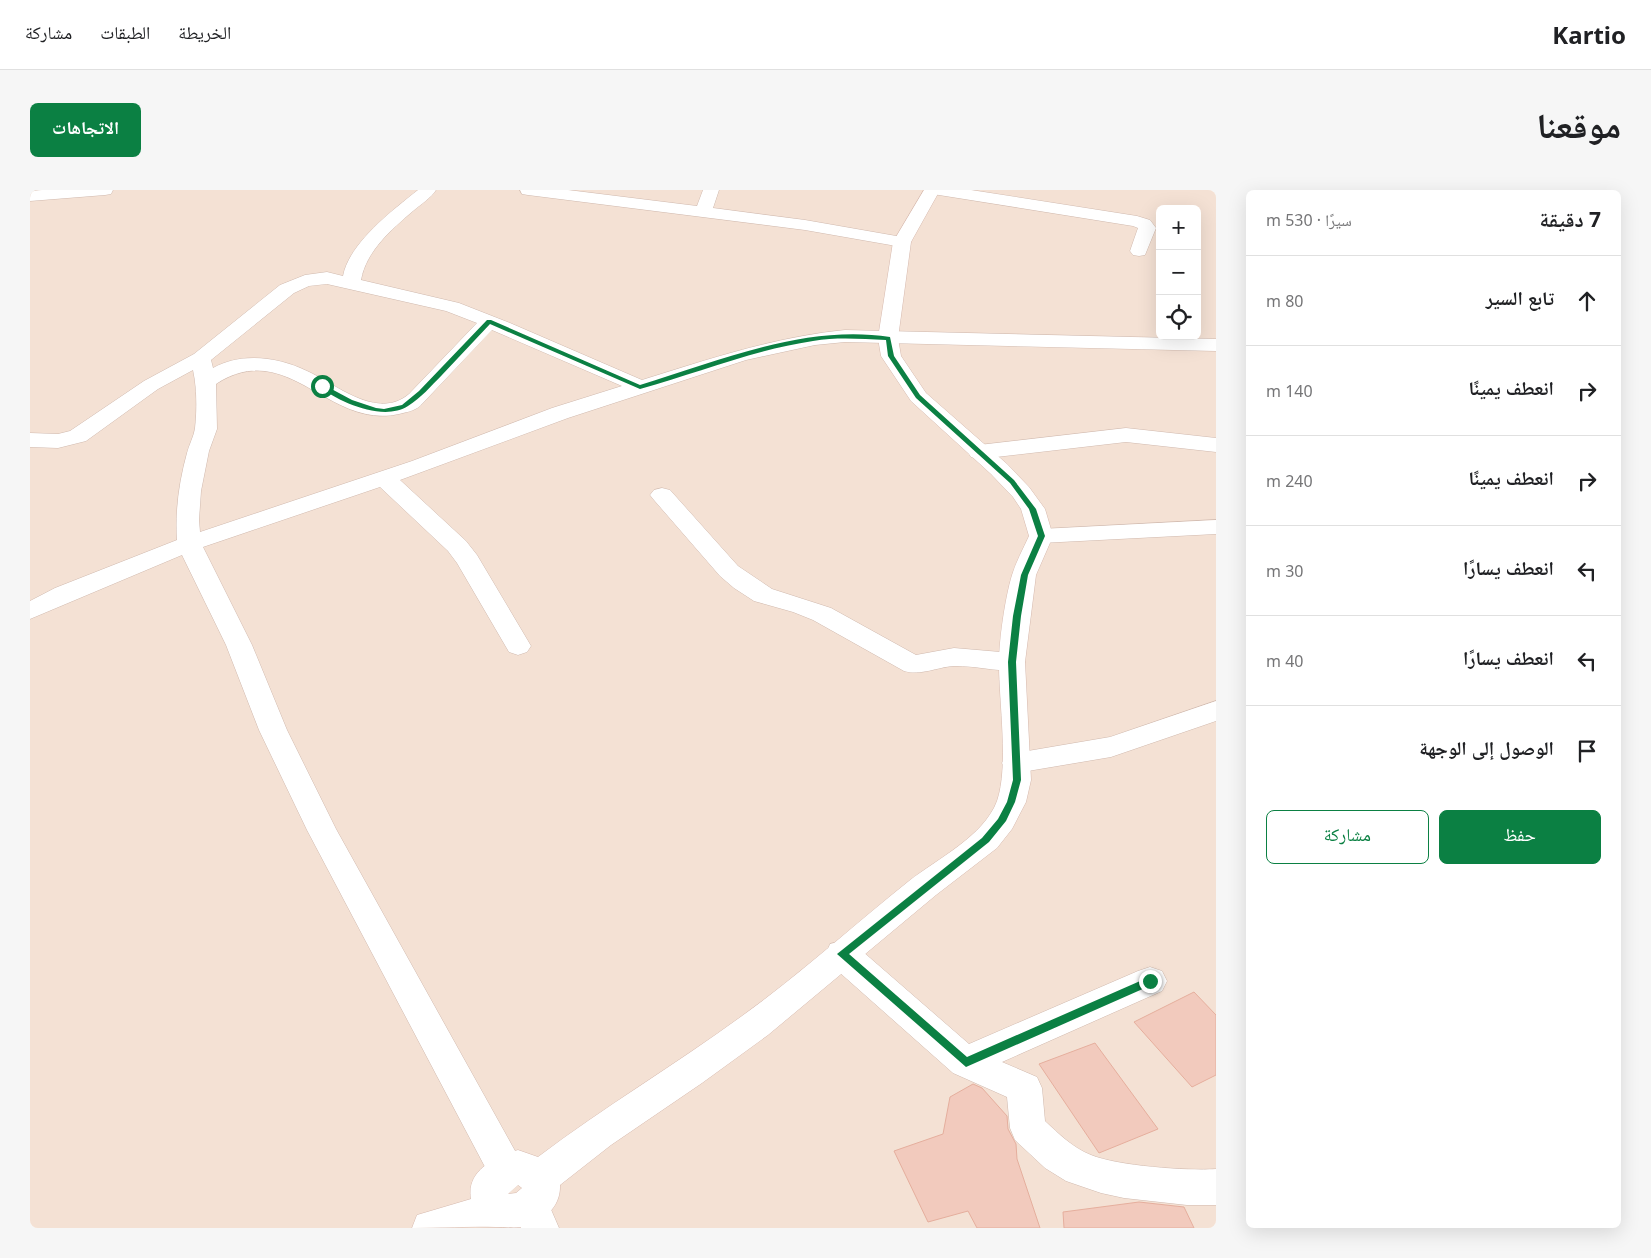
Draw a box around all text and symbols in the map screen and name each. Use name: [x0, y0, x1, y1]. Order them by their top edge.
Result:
text: Kartio: [1552, 18, 1626, 51]
text: مشاركة: [25, 20, 72, 44]
text: الطبقات: [100, 20, 150, 44]
text: الخريطة: [178, 20, 231, 44]
text: موقعنا: [1536, 101, 1621, 148]
button: الاتجاهات: [30, 103, 141, 157]
map controls: [1156, 205, 1201, 340]
button: +: [1156, 205, 1201, 250]
text: 7 دقيقة: [1539, 205, 1601, 233]
text: سيرًا · 530 m: [1266, 209, 1352, 231]
button: −: [1156, 250, 1201, 295]
text: تابع السير: [1486, 285, 1554, 311]
icon: ahead: [1573, 287, 1601, 315]
text: 80 m: [1266, 290, 1303, 312]
button: locate: [1156, 295, 1201, 340]
route start: [311, 375, 334, 398]
text: انعطف يمينًا: [1468, 375, 1554, 401]
icon: right: [1573, 377, 1601, 405]
text: 140 m: [1266, 380, 1313, 402]
text: انعطف يمينًا: [1468, 465, 1554, 491]
icon: right: [1573, 467, 1601, 495]
text: 240 m: [1266, 470, 1313, 492]
text: انعطف يسارًا: [1463, 555, 1554, 581]
icon: left: [1573, 557, 1601, 585]
text: 30 m: [1266, 560, 1303, 582]
text: انعطف يسارًا: [1463, 645, 1554, 671]
icon: left: [1573, 647, 1601, 675]
text: 40 m: [1266, 650, 1303, 672]
text: الوصول إلى الوجهة: [1419, 735, 1554, 761]
icon: arrive: [1573, 737, 1601, 765]
button: مشاركة: [1266, 810, 1429, 864]
button: حفظ: [1439, 810, 1601, 864]
route end: [1139, 970, 1162, 993]

